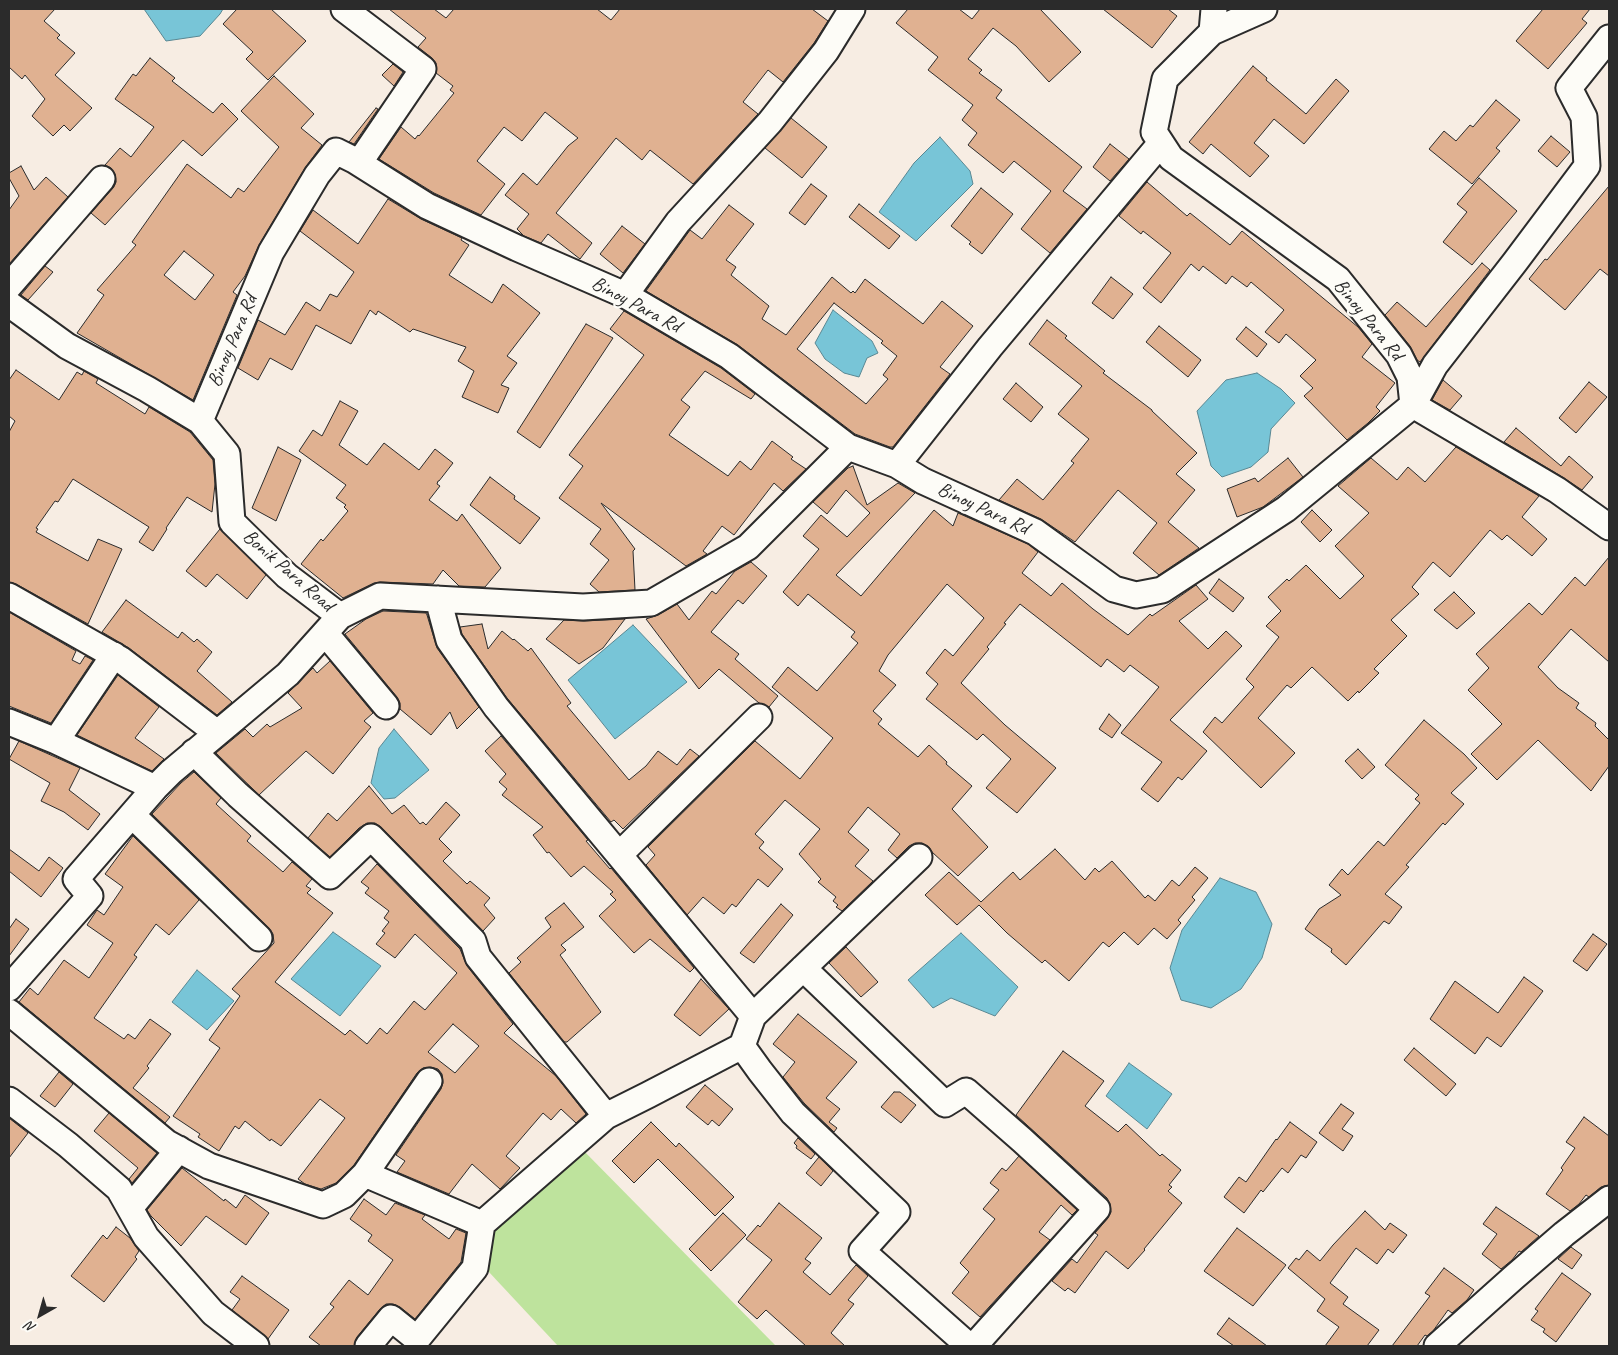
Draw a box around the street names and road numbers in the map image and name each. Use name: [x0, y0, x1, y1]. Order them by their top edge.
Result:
street label: Binoy Para Rd: [587, 271, 685, 339]
street label: Binoy Para Rd: [1328, 274, 1408, 366]
street label: Binoy Para Rd: [203, 291, 263, 391]
street label: Binoy Para Rd: [934, 477, 1032, 541]
street label: Bonik Para Road: [237, 525, 339, 617]

